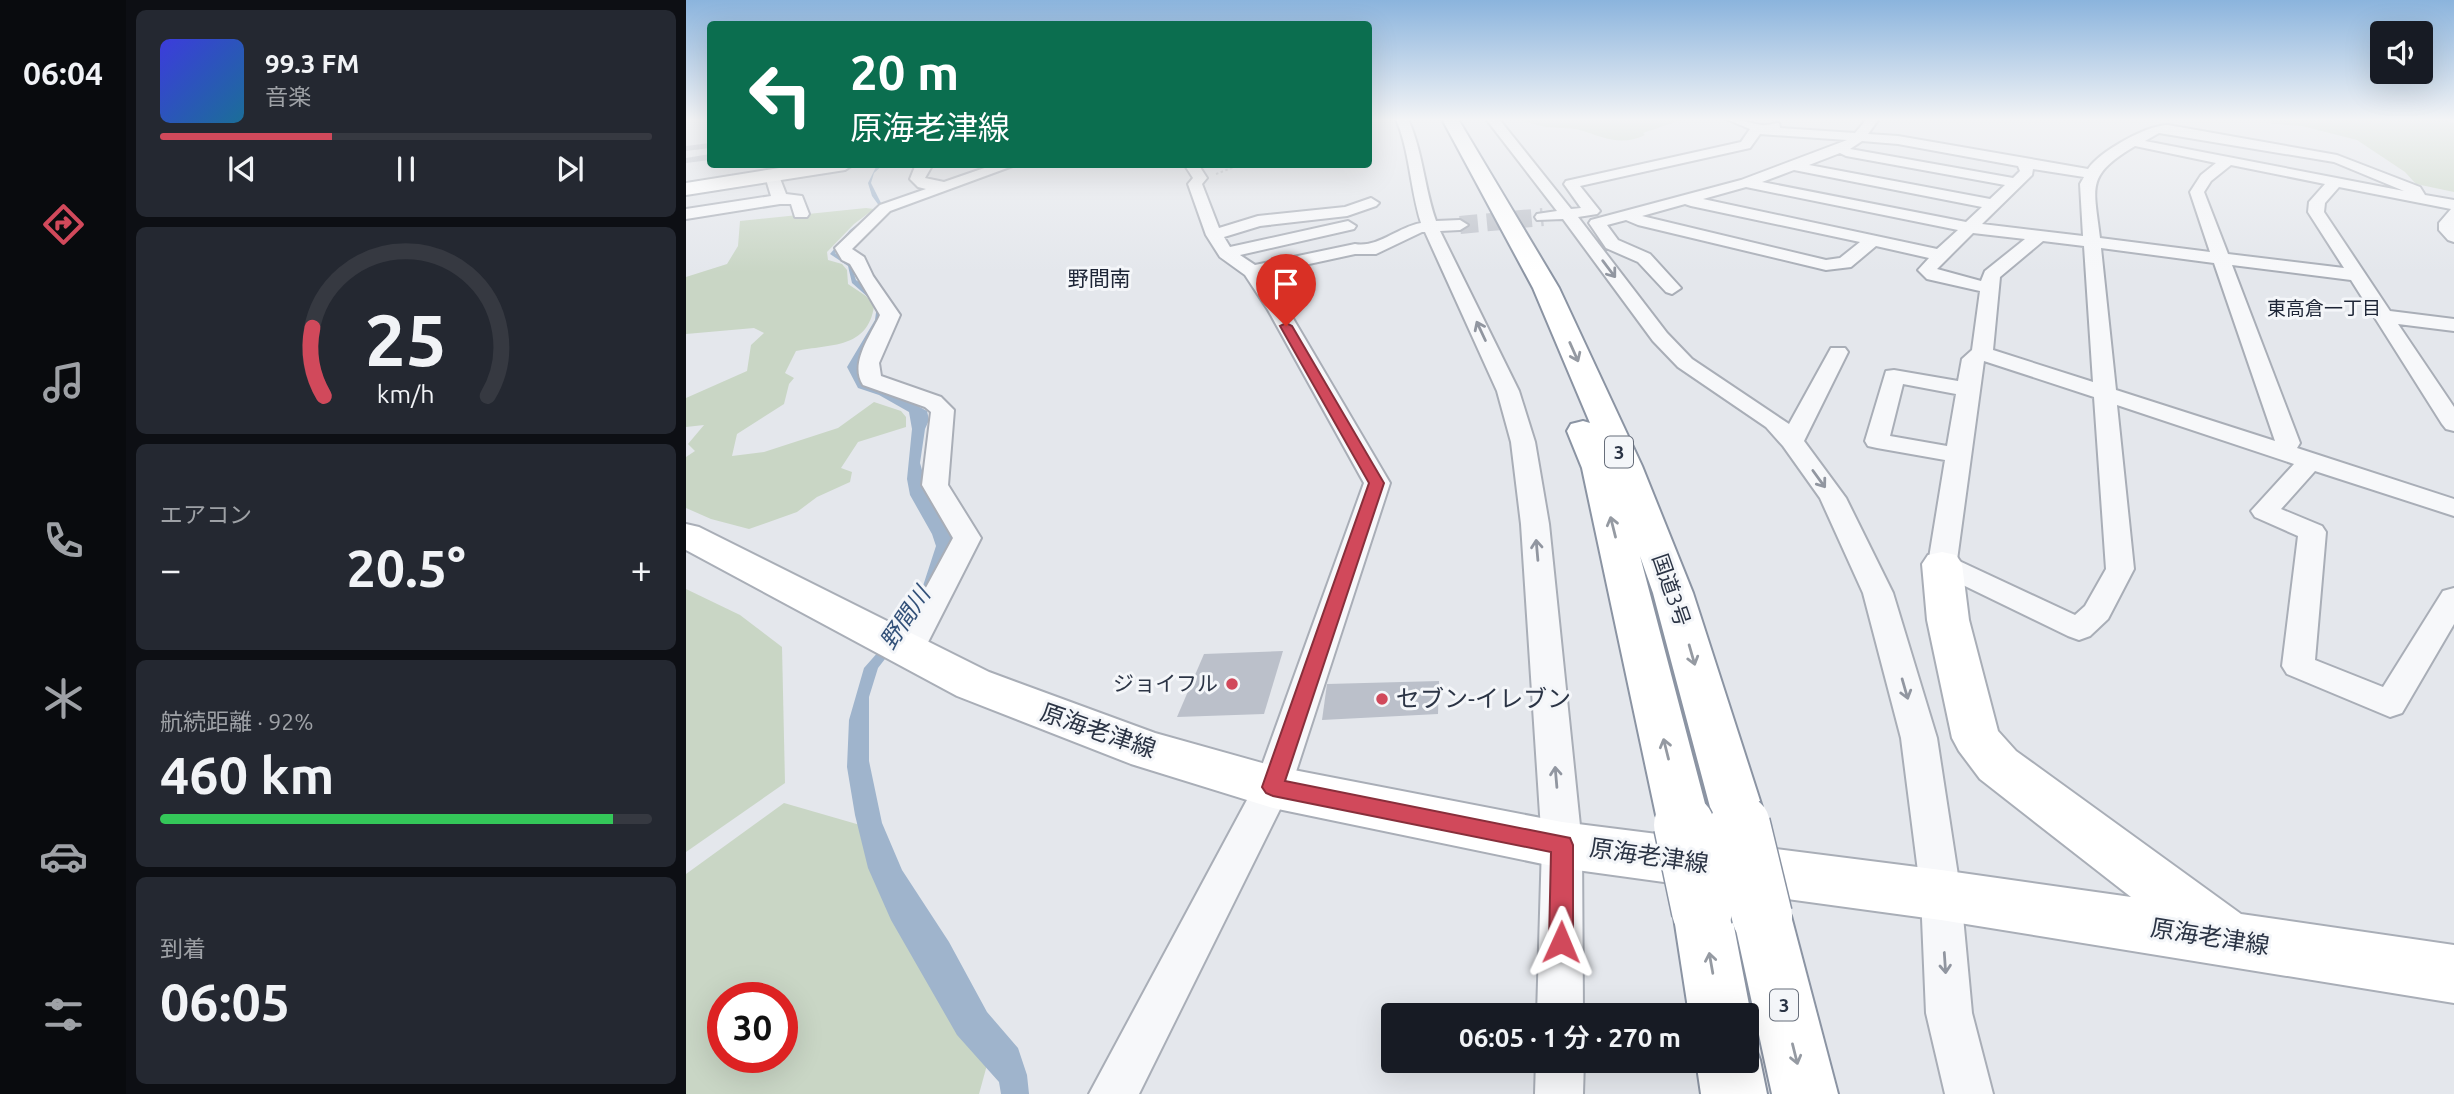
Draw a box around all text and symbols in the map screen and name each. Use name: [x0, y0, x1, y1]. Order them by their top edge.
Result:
map controls: [2370, 21, 2433, 84]
button: sound: [2370, 21, 2433, 84]
text: 20 m: [850, 44, 959, 99]
text: 99.3 FM: [265, 49, 359, 78]
icon: left: [735, 49, 826, 140]
text: 06:04: [23, 55, 103, 91]
text: 音楽: [265, 84, 311, 109]
text: 原海老津線: [850, 109, 1010, 145]
icon: previous: [223, 150, 261, 188]
icon: pause: [387, 150, 425, 188]
icon: next: [551, 150, 589, 188]
icon: directions: [39, 200, 88, 249]
pin: [1256, 254, 1316, 326]
one-way arrow: [1601, 260, 1616, 279]
icon: arrive: [1267, 265, 1305, 303]
district label: 野間南: [1068, 266, 1131, 290]
district label: 東高倉一丁目: [2267, 297, 2381, 319]
text: 25: [365, 299, 447, 381]
one-way arrow: [1474, 321, 1487, 342]
one-way arrow: [1568, 341, 1581, 362]
icon: music: [39, 358, 88, 407]
text: km/h: [377, 380, 435, 408]
road number: 3: [1605, 436, 1633, 467]
one-way arrow: [1812, 470, 1827, 488]
text: エアコン: [160, 502, 252, 527]
icon: phone: [39, 516, 88, 565]
one-way arrow: [1606, 516, 1619, 539]
text: 20.5°: [346, 539, 466, 597]
one-way arrow: [1530, 539, 1543, 562]
text: −: [160, 548, 181, 590]
text: +: [631, 548, 652, 590]
street label: 国道3号: [1648, 550, 1695, 629]
water label: 野間川: [875, 580, 936, 653]
one-way arrow: [1686, 644, 1699, 666]
place label: ジョイフル: [1113, 671, 1218, 695]
icon: climate: [39, 674, 88, 723]
marker: ジョイフル: [1224, 676, 1240, 692]
one-way arrow: [1899, 677, 1912, 700]
place label: セブン-イレブン: [1396, 685, 1571, 712]
marker: セブン-イレブン: [1374, 691, 1390, 707]
street label: 原海老津線: [1037, 698, 1159, 763]
text: 航続距離 · 92%: [160, 709, 313, 734]
one-way arrow: [1659, 738, 1672, 760]
text: 460 km: [160, 746, 334, 804]
one-way arrow: [1549, 766, 1562, 789]
icon: car: [39, 832, 88, 881]
street label: 原海老津線: [1588, 834, 1710, 877]
position arrow: [1524, 905, 1598, 979]
street label: 原海老津線: [2149, 914, 2271, 959]
text: 到着: [160, 936, 206, 961]
one-way arrow: [1704, 952, 1717, 975]
one-way arrow: [1939, 952, 1952, 975]
text: 06:05: [160, 973, 290, 1031]
speed limit sign: 30: [707, 982, 798, 1073]
icon: filters: [39, 990, 88, 1039]
road number: 3: [1770, 990, 1798, 1021]
text: 06:05 · 1 分 · 270 m: [1459, 1023, 1681, 1052]
one-way arrow: [1789, 1042, 1802, 1065]

